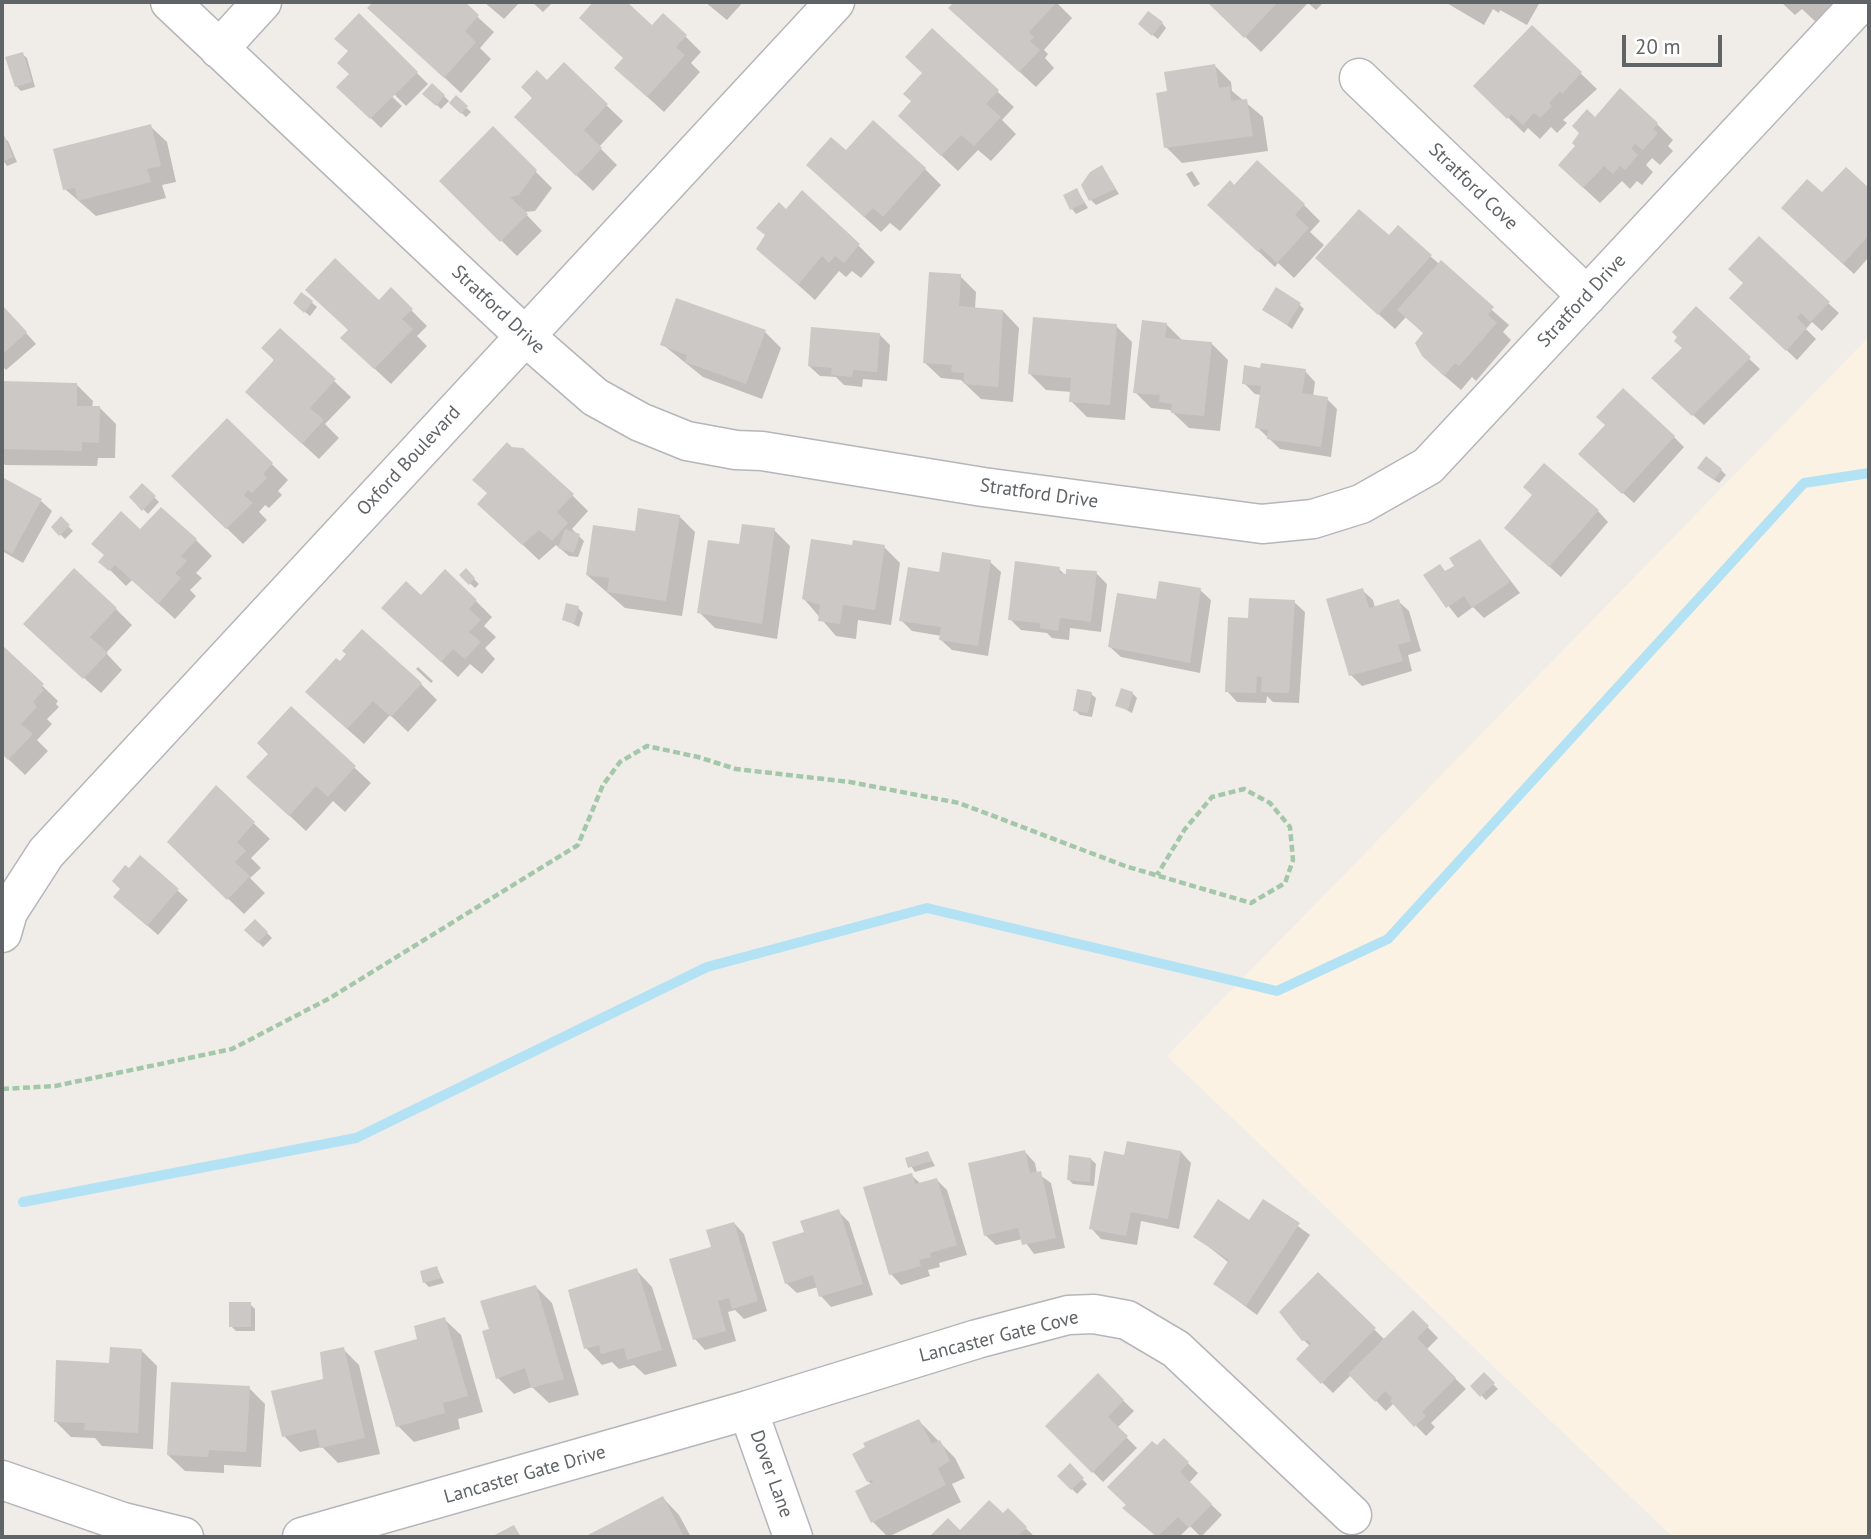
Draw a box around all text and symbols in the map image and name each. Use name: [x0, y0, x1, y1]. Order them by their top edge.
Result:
scale bar: [1626, 21, 1726, 65]
text: 20 m: [1635, 33, 1681, 60]
street label: Stratford Cove: [1424, 139, 1522, 235]
street label: Stratford Drive: [1533, 250, 1631, 352]
street label: Stratford Drive: [447, 261, 549, 359]
street label: Oxford Boulevard: [352, 401, 466, 521]
street label: Stratford Drive: [978, 474, 1100, 514]
street label: Lancaster Gate Cove: [917, 1306, 1081, 1368]
street label: Dover Lane: [745, 1427, 797, 1521]
street label: Lancaster Gate Drive: [441, 1441, 609, 1509]

